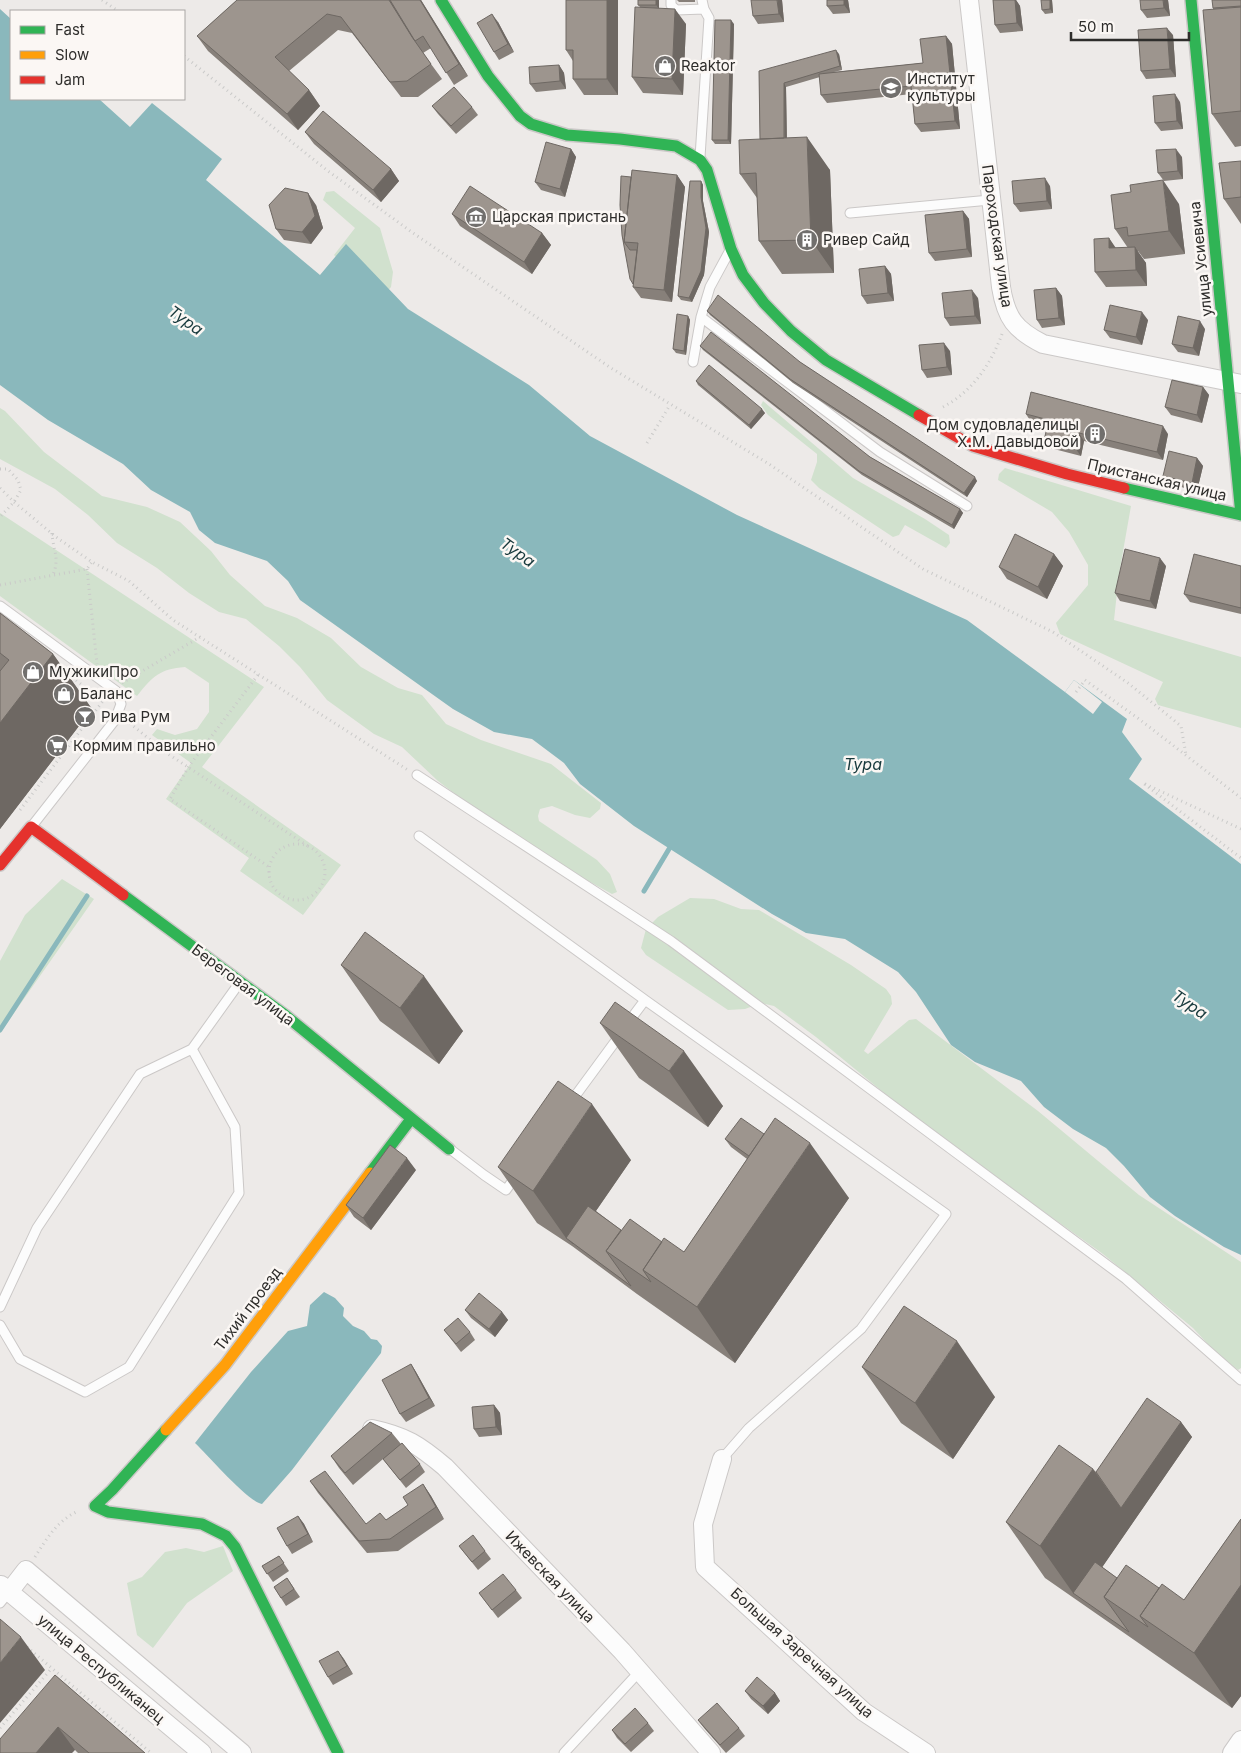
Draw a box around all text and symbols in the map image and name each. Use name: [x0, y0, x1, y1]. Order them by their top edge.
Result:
legend: [10, 10, 185, 100]
scale bar: [1071, 10, 1188, 42]
text: 50 m: [1078, 17, 1114, 36]
text: Fast: [55, 20, 85, 39]
text: Slow: [55, 45, 89, 64]
shop icon: Reaktor: [653, 54, 677, 78]
place label: Reaktor: [681, 56, 736, 75]
place label: Институт культуры: [907, 69, 975, 105]
text: Jam: [55, 70, 85, 89]
school or university icon: Институт культуры: [879, 76, 903, 100]
street label: Пароходская улица: [978, 163, 1017, 309]
street label: улица Усиевича: [1185, 201, 1216, 318]
museum icon: Царская пристань: [464, 205, 488, 229]
place label: Царская пристань: [492, 207, 626, 226]
building icon: Ривер Сайд: [795, 228, 819, 252]
place label: Ривер Сайд: [823, 230, 910, 249]
water label: Тура: [165, 301, 207, 339]
place label: Дом судовладелицы Х.М. Давыдовой: [926, 415, 1079, 451]
building icon: Дом судовладелицы Х.М. Давыдовой: [1083, 422, 1107, 446]
street label: Пристанская улица: [1086, 454, 1229, 505]
water label: Тура: [497, 533, 539, 571]
shop icon: МужикиПро: [21, 660, 45, 684]
place label: МужикиПро: [49, 662, 138, 681]
shop icon: Баланс: [52, 682, 76, 706]
place label: Баланс: [80, 684, 133, 703]
bar icon: Рива Рум: [73, 705, 97, 729]
place label: Рива Рум: [101, 707, 170, 726]
supermarket icon: Кормим правильно: [45, 734, 69, 758]
place label: Кормим правильно: [73, 736, 216, 755]
water label: Тура: [844, 754, 882, 774]
street label: Береговая улица: [188, 940, 298, 1029]
water label: Тура: [1169, 985, 1212, 1023]
street label: Тихий проезд: [210, 1263, 285, 1355]
street label: Ижевская улица: [502, 1527, 599, 1627]
street label: Большая Заречная улица: [727, 1583, 878, 1722]
street label: улица Республиканец: [34, 1610, 169, 1727]

